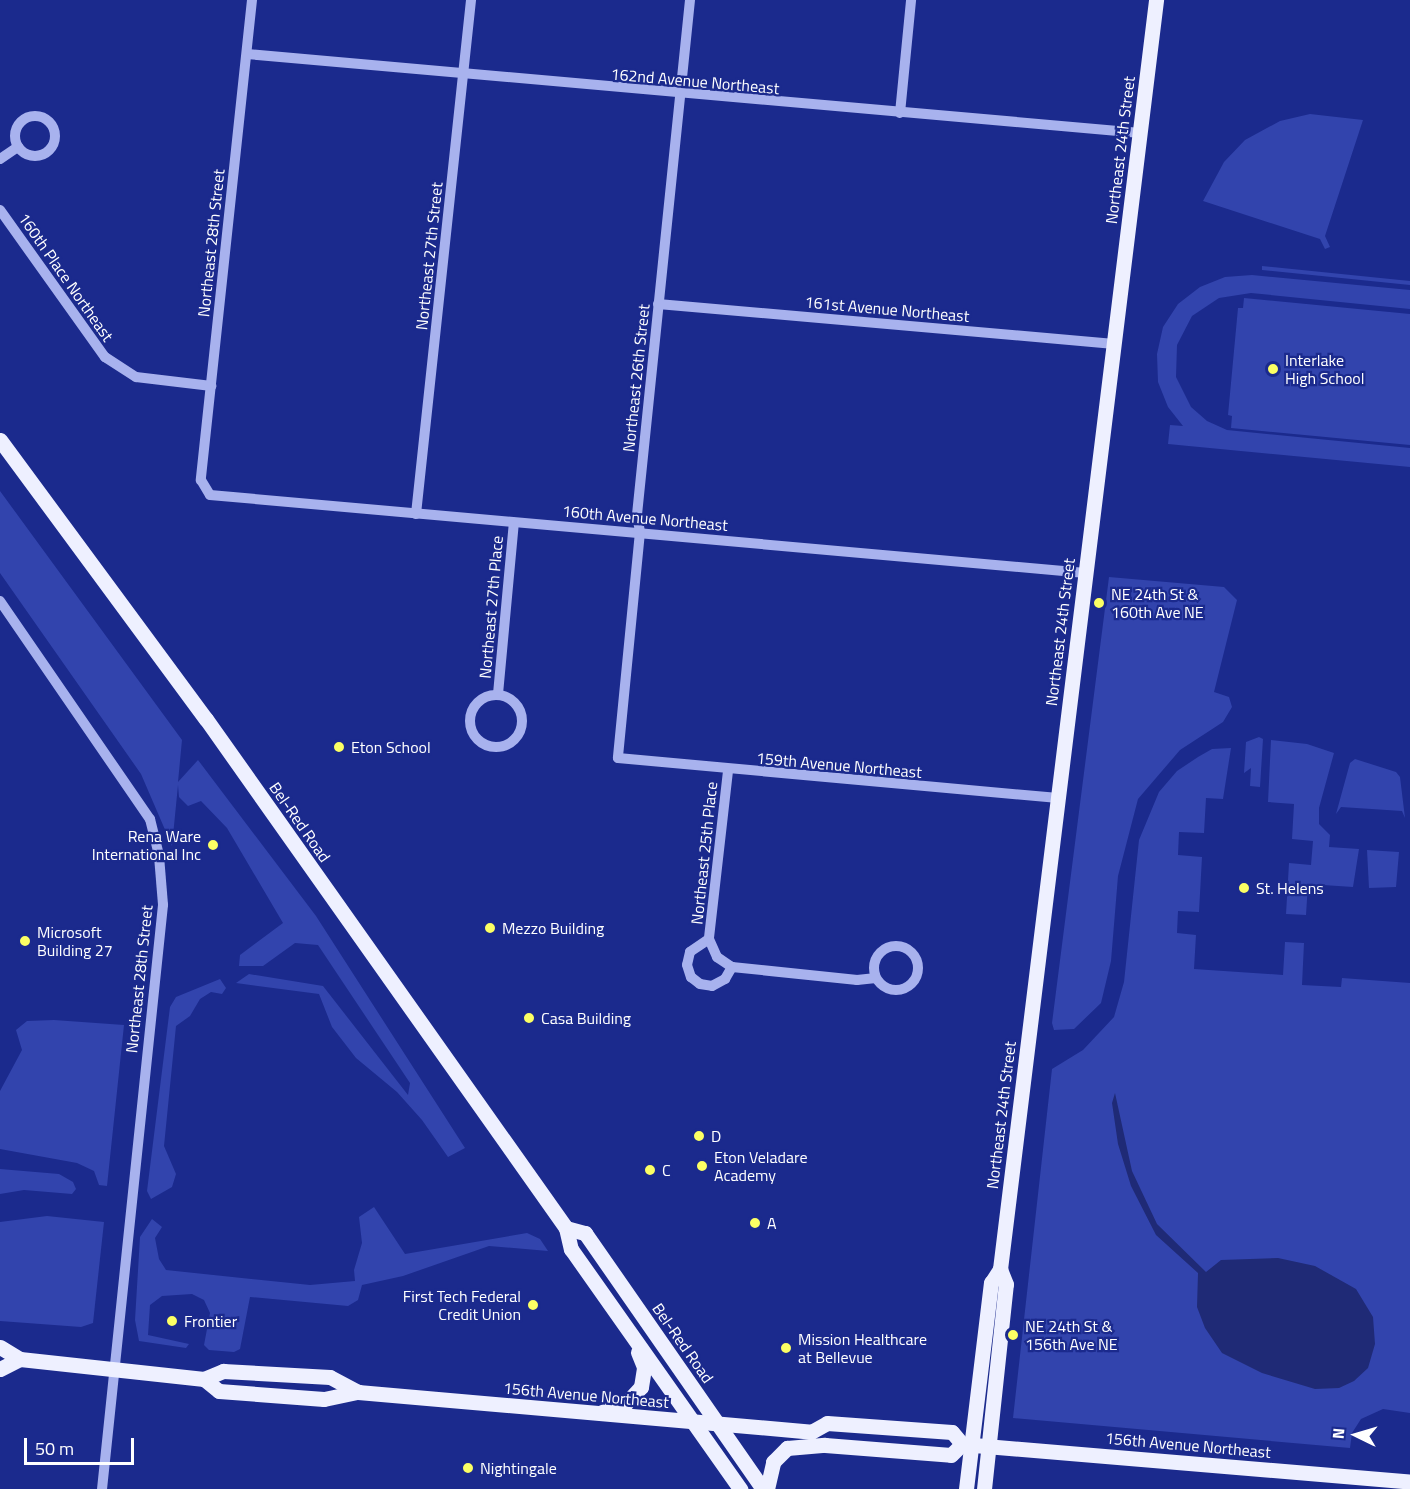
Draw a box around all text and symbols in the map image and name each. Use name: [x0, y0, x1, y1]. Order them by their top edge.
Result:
street label: 162nd Avenue Northeast: [610, 64, 780, 98]
street label: Northeast 24th Street: [1101, 75, 1139, 225]
street label: Northeast 28th Street: [194, 168, 228, 318]
street label: Northeast 27th Street: [412, 181, 446, 331]
street label: 160th Place Northeast: [14, 209, 118, 345]
street label: 161st Avenue Northeast: [804, 292, 970, 326]
street label: Northeast 26th Street: [619, 303, 653, 453]
place label: Interlake High School: [1285, 350, 1364, 388]
marker: Interlake High School: [1266, 362, 1280, 376]
street label: 160th Avenue Northeast: [561, 501, 729, 535]
street label: Northeast 27th Place: [475, 535, 507, 679]
street label: Northeast 24th Street: [1041, 557, 1079, 707]
place label: NE 24th St & 160th Ave NE: [1111, 584, 1204, 622]
marker: NE 24th St & 160th Ave NE: [1092, 596, 1106, 610]
place label: Eton School: [351, 737, 431, 757]
marker: Eton School: [332, 740, 346, 754]
street label: 159th Avenue Northeast: [755, 748, 923, 782]
street label: Bel-Red Road: [265, 778, 335, 866]
street label: Northeast 25th Place: [687, 781, 721, 925]
place label: Rena Ware International Inc: [92, 826, 201, 864]
marker: Rena Ware International Inc: [206, 838, 220, 852]
place label: St. Helens: [1256, 878, 1324, 898]
marker: St. Helens: [1237, 881, 1251, 895]
street label: Northeast 28th Street: [122, 904, 156, 1054]
place label: Mezzo Building: [502, 918, 604, 938]
marker: Mezzo Building: [483, 921, 497, 935]
place label: Microsoft Building 27: [37, 922, 113, 960]
marker: Microsoft Building 27: [18, 934, 32, 948]
place label: Casa Building: [541, 1008, 631, 1028]
marker: Casa Building: [522, 1011, 536, 1025]
street label: Northeast 24th Street: [982, 1040, 1020, 1190]
place label: D: [711, 1126, 721, 1146]
marker: D: [692, 1129, 706, 1143]
place label: Eton Veladare Academy: [714, 1147, 807, 1185]
marker: Eton Veladare Academy: [695, 1159, 709, 1173]
place label: C: [662, 1160, 671, 1180]
marker: C: [643, 1163, 657, 1177]
place label: A: [767, 1213, 777, 1233]
marker: A: [748, 1216, 762, 1230]
place label: First Tech Federal Credit Union: [403, 1286, 521, 1324]
marker: First Tech Federal Credit Union: [526, 1298, 540, 1312]
street label: Bel-Red Road: [648, 1299, 718, 1387]
place label: Frontier: [184, 1311, 237, 1331]
marker: Frontier: [165, 1314, 179, 1328]
place label: NE 24th St & 156th Ave NE: [1025, 1316, 1118, 1354]
marker: NE 24th St & 156th Ave NE: [1006, 1328, 1020, 1342]
place label: Mission Healthcare at Bellevue: [798, 1329, 927, 1367]
marker: Mission Healthcare at Bellevue: [779, 1341, 793, 1355]
street label: 156th Avenue Northeast: [502, 1378, 670, 1412]
north arrow: [1326, 1405, 1386, 1465]
scale bar: [27, 1426, 136, 1464]
text: N: [1326, 1427, 1351, 1440]
street label: 156th Avenue Northeast: [1104, 1428, 1272, 1462]
text: 50 m: [35, 1435, 74, 1462]
place label: Nightingale: [480, 1458, 557, 1478]
marker: Nightingale: [461, 1461, 475, 1475]

